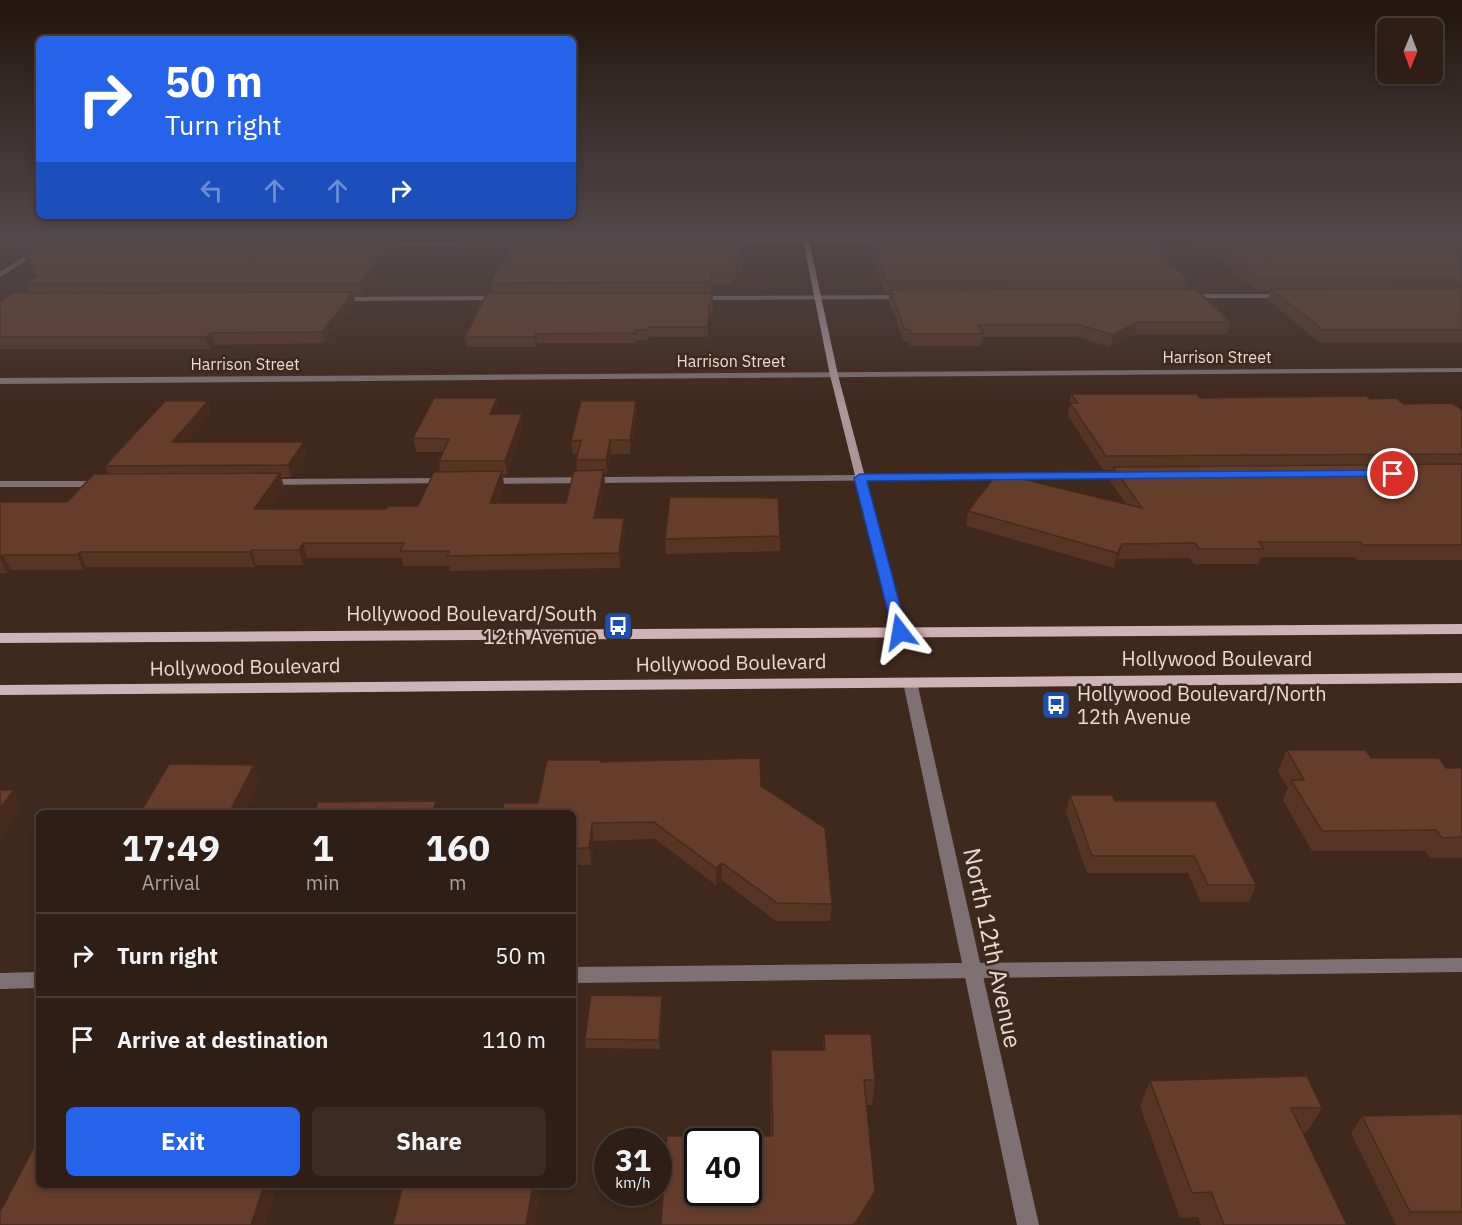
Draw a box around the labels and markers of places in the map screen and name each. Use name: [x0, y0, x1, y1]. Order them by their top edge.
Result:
pin: [1367, 448, 1418, 499]
place label: Hollywood Boulevard/South 12th Avenue: [346, 600, 597, 650]
bus stop icon: Hollywood Boulevard/South 12th Avenue: [602, 610, 634, 642]
place label: Hollywood Boulevard/North 12th Avenue: [1077, 680, 1327, 730]
bus stop icon: Hollywood Boulevard/North 12th Avenue: [1040, 689, 1072, 721]

